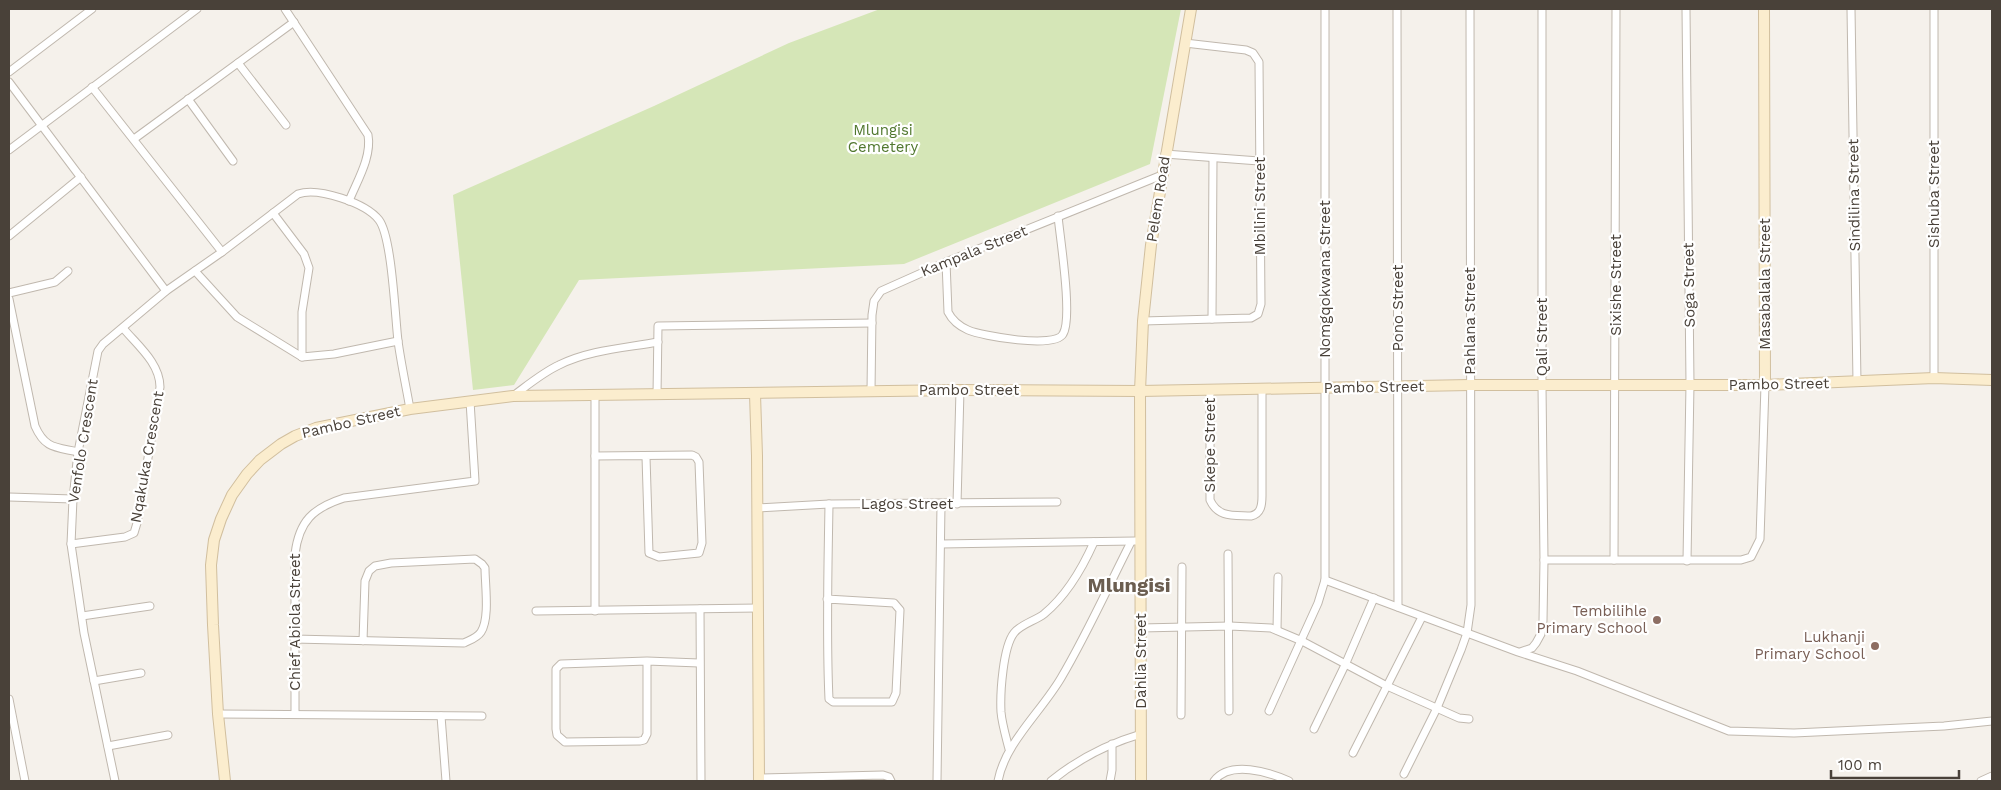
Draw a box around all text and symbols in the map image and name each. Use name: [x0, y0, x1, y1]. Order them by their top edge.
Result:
park label: Mlungisi Cemetery: [848, 121, 918, 156]
street label: Sindilina Street: [1844, 138, 1864, 251]
street label: Sishuba Street: [1925, 139, 1943, 248]
street label: Pelem Road: [1142, 155, 1174, 243]
street label: Mbilini Street: [1251, 156, 1269, 255]
street label: Nomgqokwana Street: [1316, 199, 1334, 358]
street label: Masabalala Street: [1756, 218, 1774, 350]
street label: Kampala Street: [918, 221, 1031, 281]
street label: Sixishe Street: [1607, 233, 1625, 336]
street label: Soga Street: [1679, 242, 1699, 328]
street label: Pono Street: [1389, 264, 1407, 351]
street label: Pahlana Street: [1461, 266, 1479, 375]
street label: Qali Street: [1533, 297, 1551, 376]
street label: Pambo Street: [1729, 374, 1830, 394]
street label: Venfolo Crescent: [64, 377, 102, 504]
street label: Pambo Street: [1324, 377, 1425, 397]
street label: Pambo Street: [919, 381, 1020, 399]
street label: Nqakuka Crescent: [127, 389, 168, 524]
street label: Skepe Street: [1201, 397, 1219, 492]
street label: Pambo Street: [300, 402, 403, 442]
street label: Lagos Street: [861, 495, 954, 513]
street label: Chief Abiola Street: [286, 553, 304, 691]
district label: Mlungisi: [1088, 573, 1170, 597]
place label: Tembilihle Primary School: [1536, 602, 1647, 637]
street label: Dahlia Street: [1132, 613, 1150, 709]
marker: Tembilihle Primary School: [1651, 614, 1663, 626]
place label: Lukhanji Primary School: [1754, 628, 1865, 663]
marker: Lukhanji Primary School: [1869, 640, 1881, 652]
scale bar: [1831, 748, 1958, 780]
text: 100 m: [1838, 756, 1882, 774]

